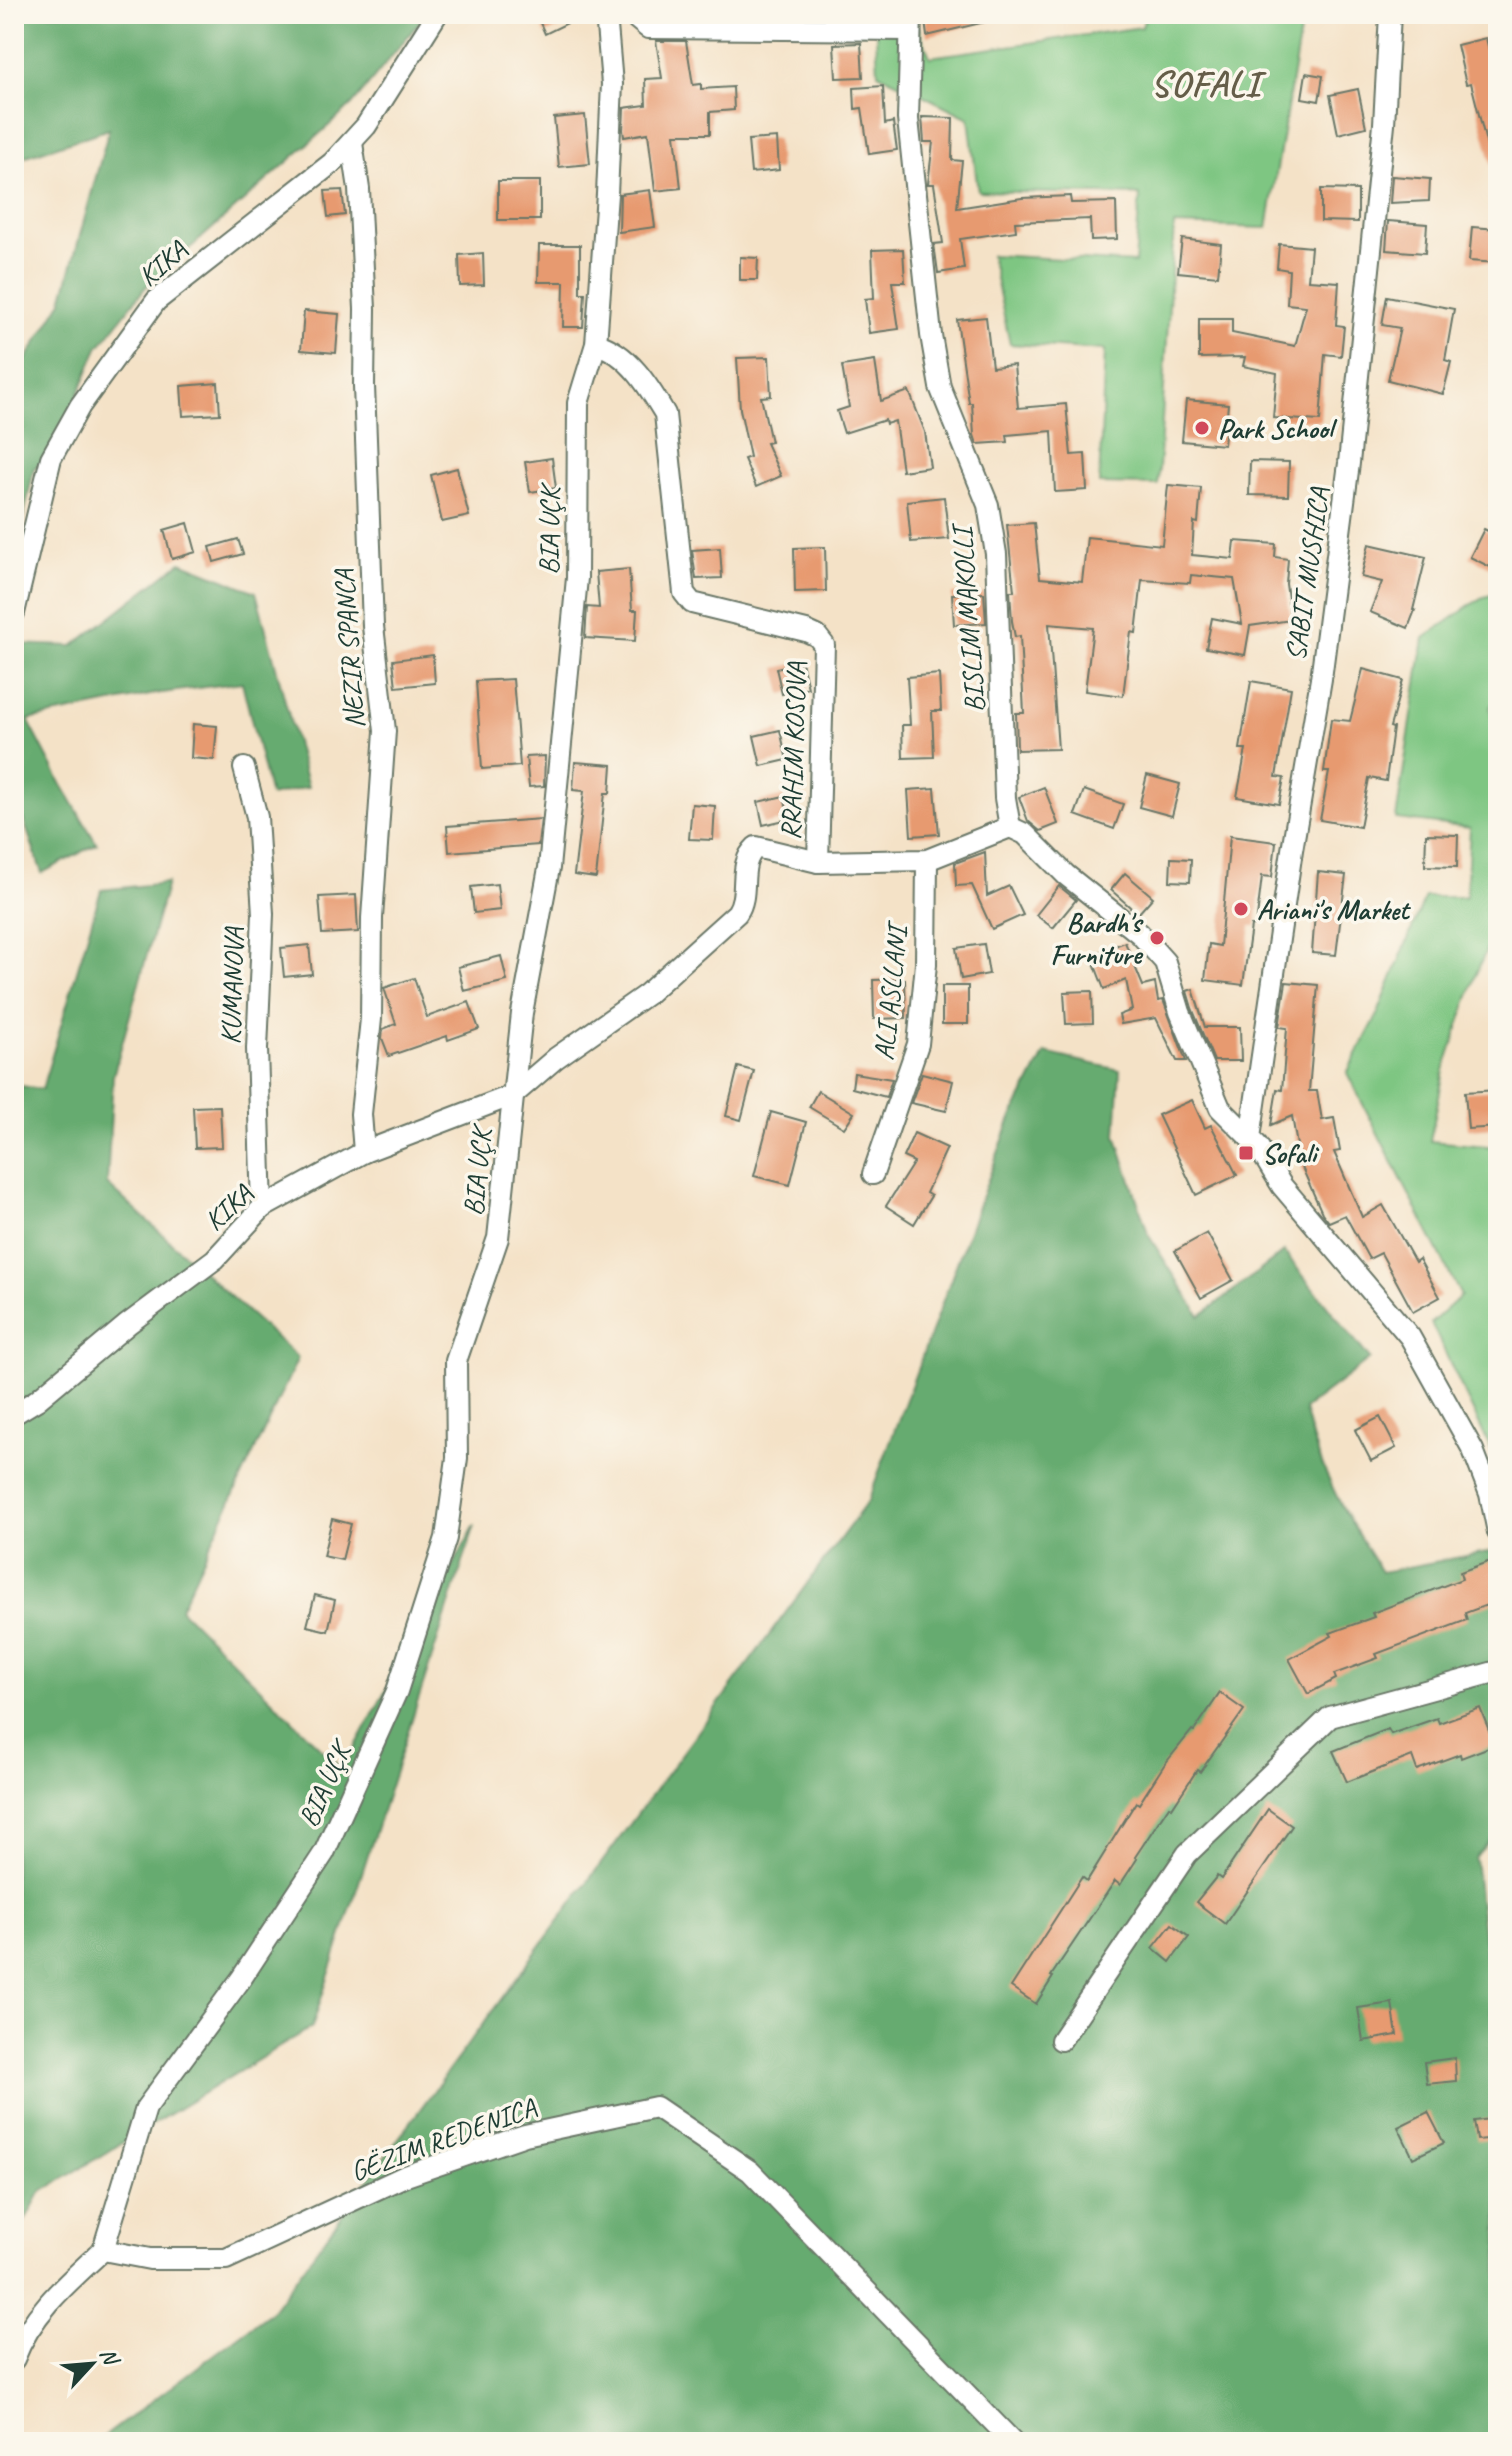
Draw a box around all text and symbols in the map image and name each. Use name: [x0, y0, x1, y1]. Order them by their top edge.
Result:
district label: SOFALI: [1151, 61, 1267, 107]
street label: KIKA: [131, 232, 194, 294]
place label: Park School: [1218, 411, 1338, 446]
marker: Park School: [1193, 419, 1211, 437]
street label: BIA UÇK: [531, 481, 568, 575]
street label: SABIT MUSHICA: [1278, 484, 1337, 663]
street label: BISLIM MAKOLLI: [944, 521, 992, 714]
street label: NEZIR SPANCA: [326, 566, 372, 730]
street label: RRAHIM KOSOVA: [772, 661, 814, 841]
place label: Ariani's Market: [1257, 892, 1411, 927]
marker: Ariani's Market: [1232, 900, 1250, 918]
place label: Bardh's Furniture: [1050, 905, 1144, 972]
street label: ALI ASLLANI: [866, 918, 915, 1062]
street label: KUMANOVA: [212, 925, 252, 1045]
marker: Bardh's Furniture: [1148, 929, 1166, 947]
street label: BIA UÇK: [455, 1121, 501, 1217]
place label: Sofali: [1262, 1136, 1320, 1171]
marker: Sofali: [1237, 1144, 1255, 1162]
street label: KIKA: [197, 1175, 260, 1238]
street label: BIA UÇK: [290, 1732, 361, 1832]
street label: GËZIM REDENICA: [346, 2089, 541, 2189]
north arrow: [52, 2324, 132, 2404]
text: N: [94, 2343, 126, 2371]

